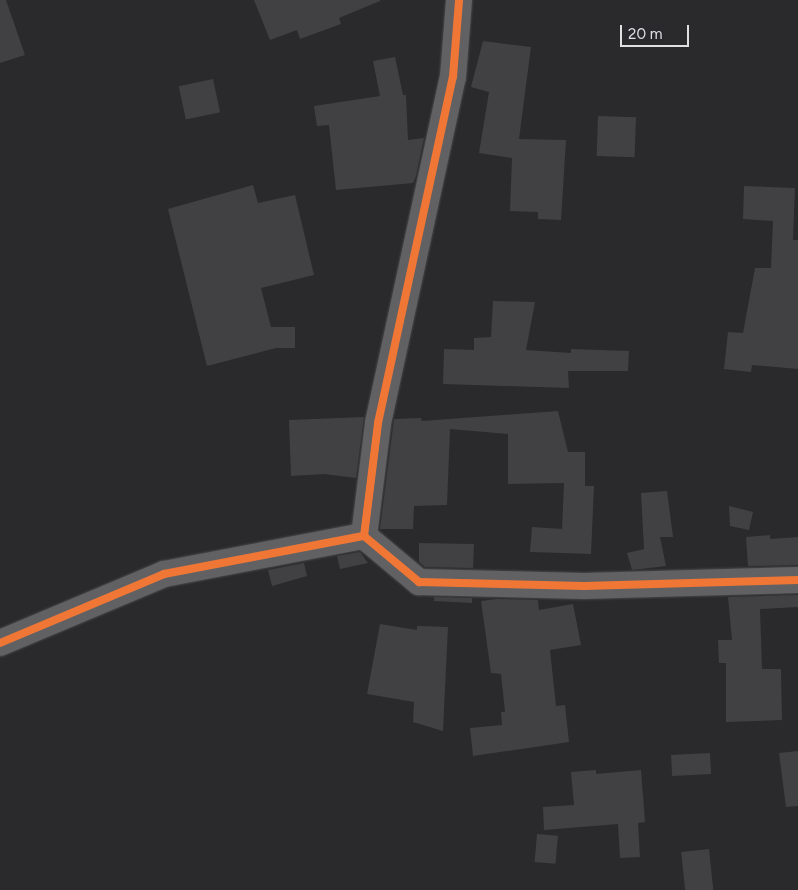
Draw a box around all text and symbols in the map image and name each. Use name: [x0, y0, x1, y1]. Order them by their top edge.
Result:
scale bar: [623, 15, 692, 47]
text: 20 m: [628, 25, 662, 43]

